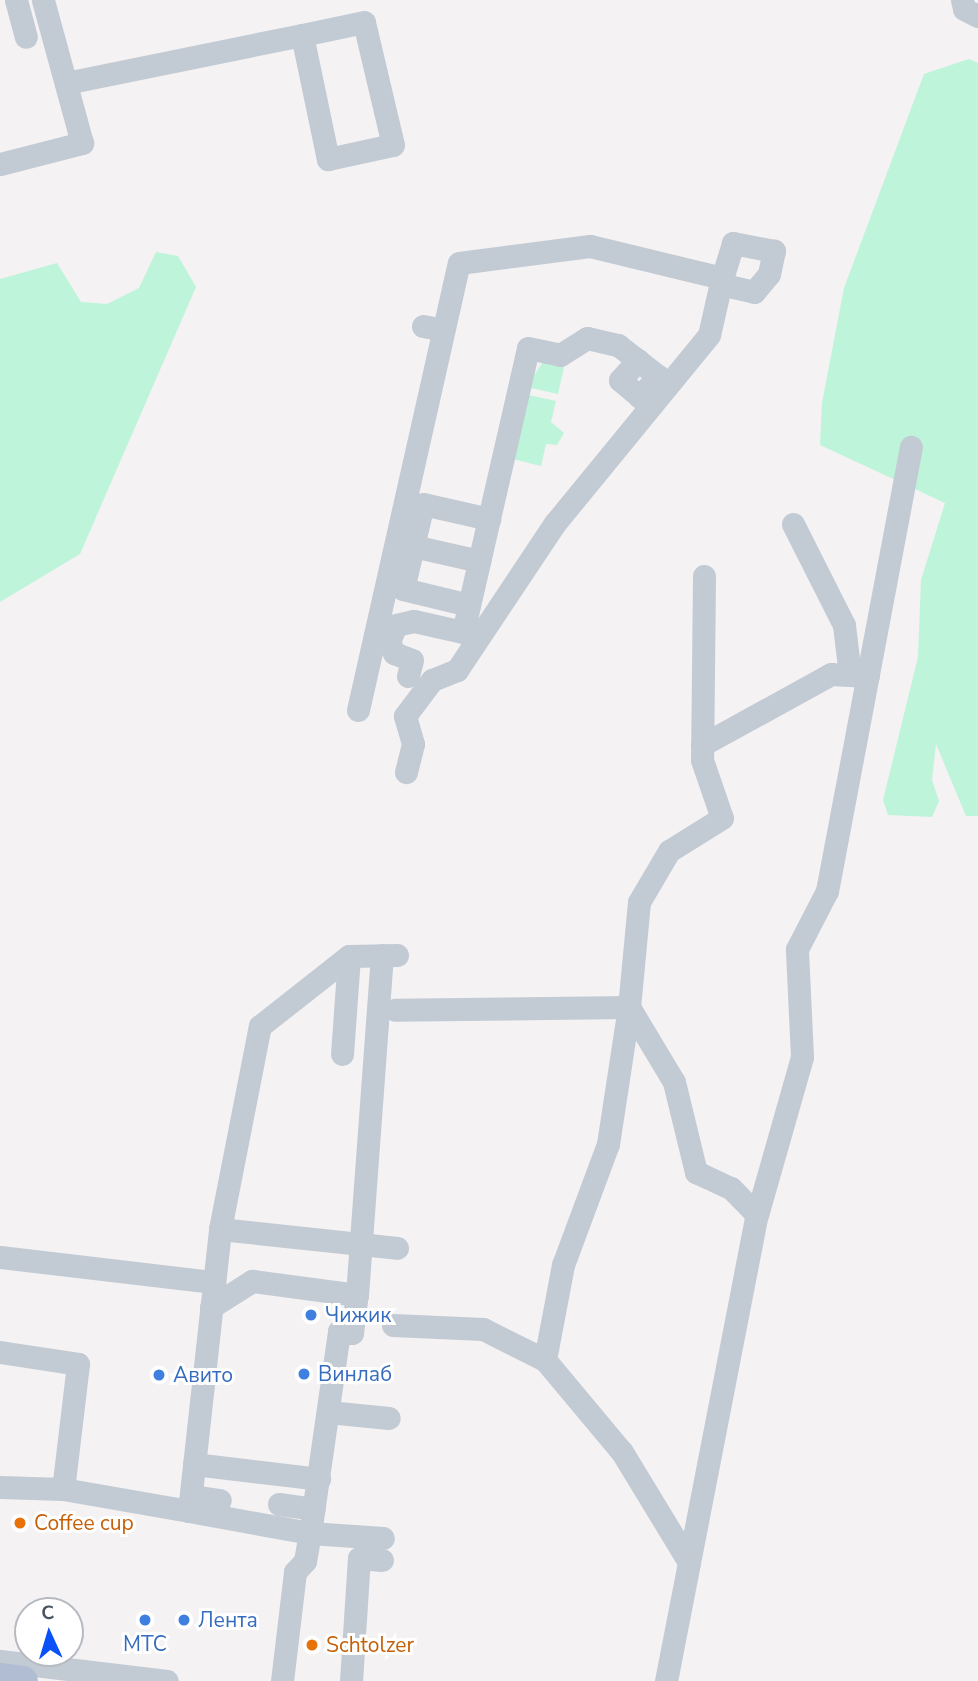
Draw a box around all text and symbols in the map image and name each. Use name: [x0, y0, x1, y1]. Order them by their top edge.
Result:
place label: Чижик: [325, 1302, 391, 1328]
marker: Чижик: [303, 1307, 319, 1323]
place label: Винлаб: [318, 1361, 392, 1387]
place label: Авито: [173, 1362, 233, 1388]
marker: Винлаб: [296, 1366, 312, 1382]
marker: Авито: [151, 1367, 167, 1383]
place label: Coffee cup: [34, 1510, 134, 1536]
marker: Coffee cup: [12, 1515, 28, 1531]
north arrow: [14, 1597, 84, 1667]
text: С: [40, 1600, 55, 1626]
place label: Лента: [198, 1607, 258, 1633]
marker: МТС: [137, 1612, 153, 1628]
marker: Лента: [176, 1612, 192, 1628]
place label: МТС: [123, 1631, 167, 1657]
place label: Schtolzer: [326, 1632, 414, 1658]
marker: Schtolzer: [304, 1637, 320, 1653]

